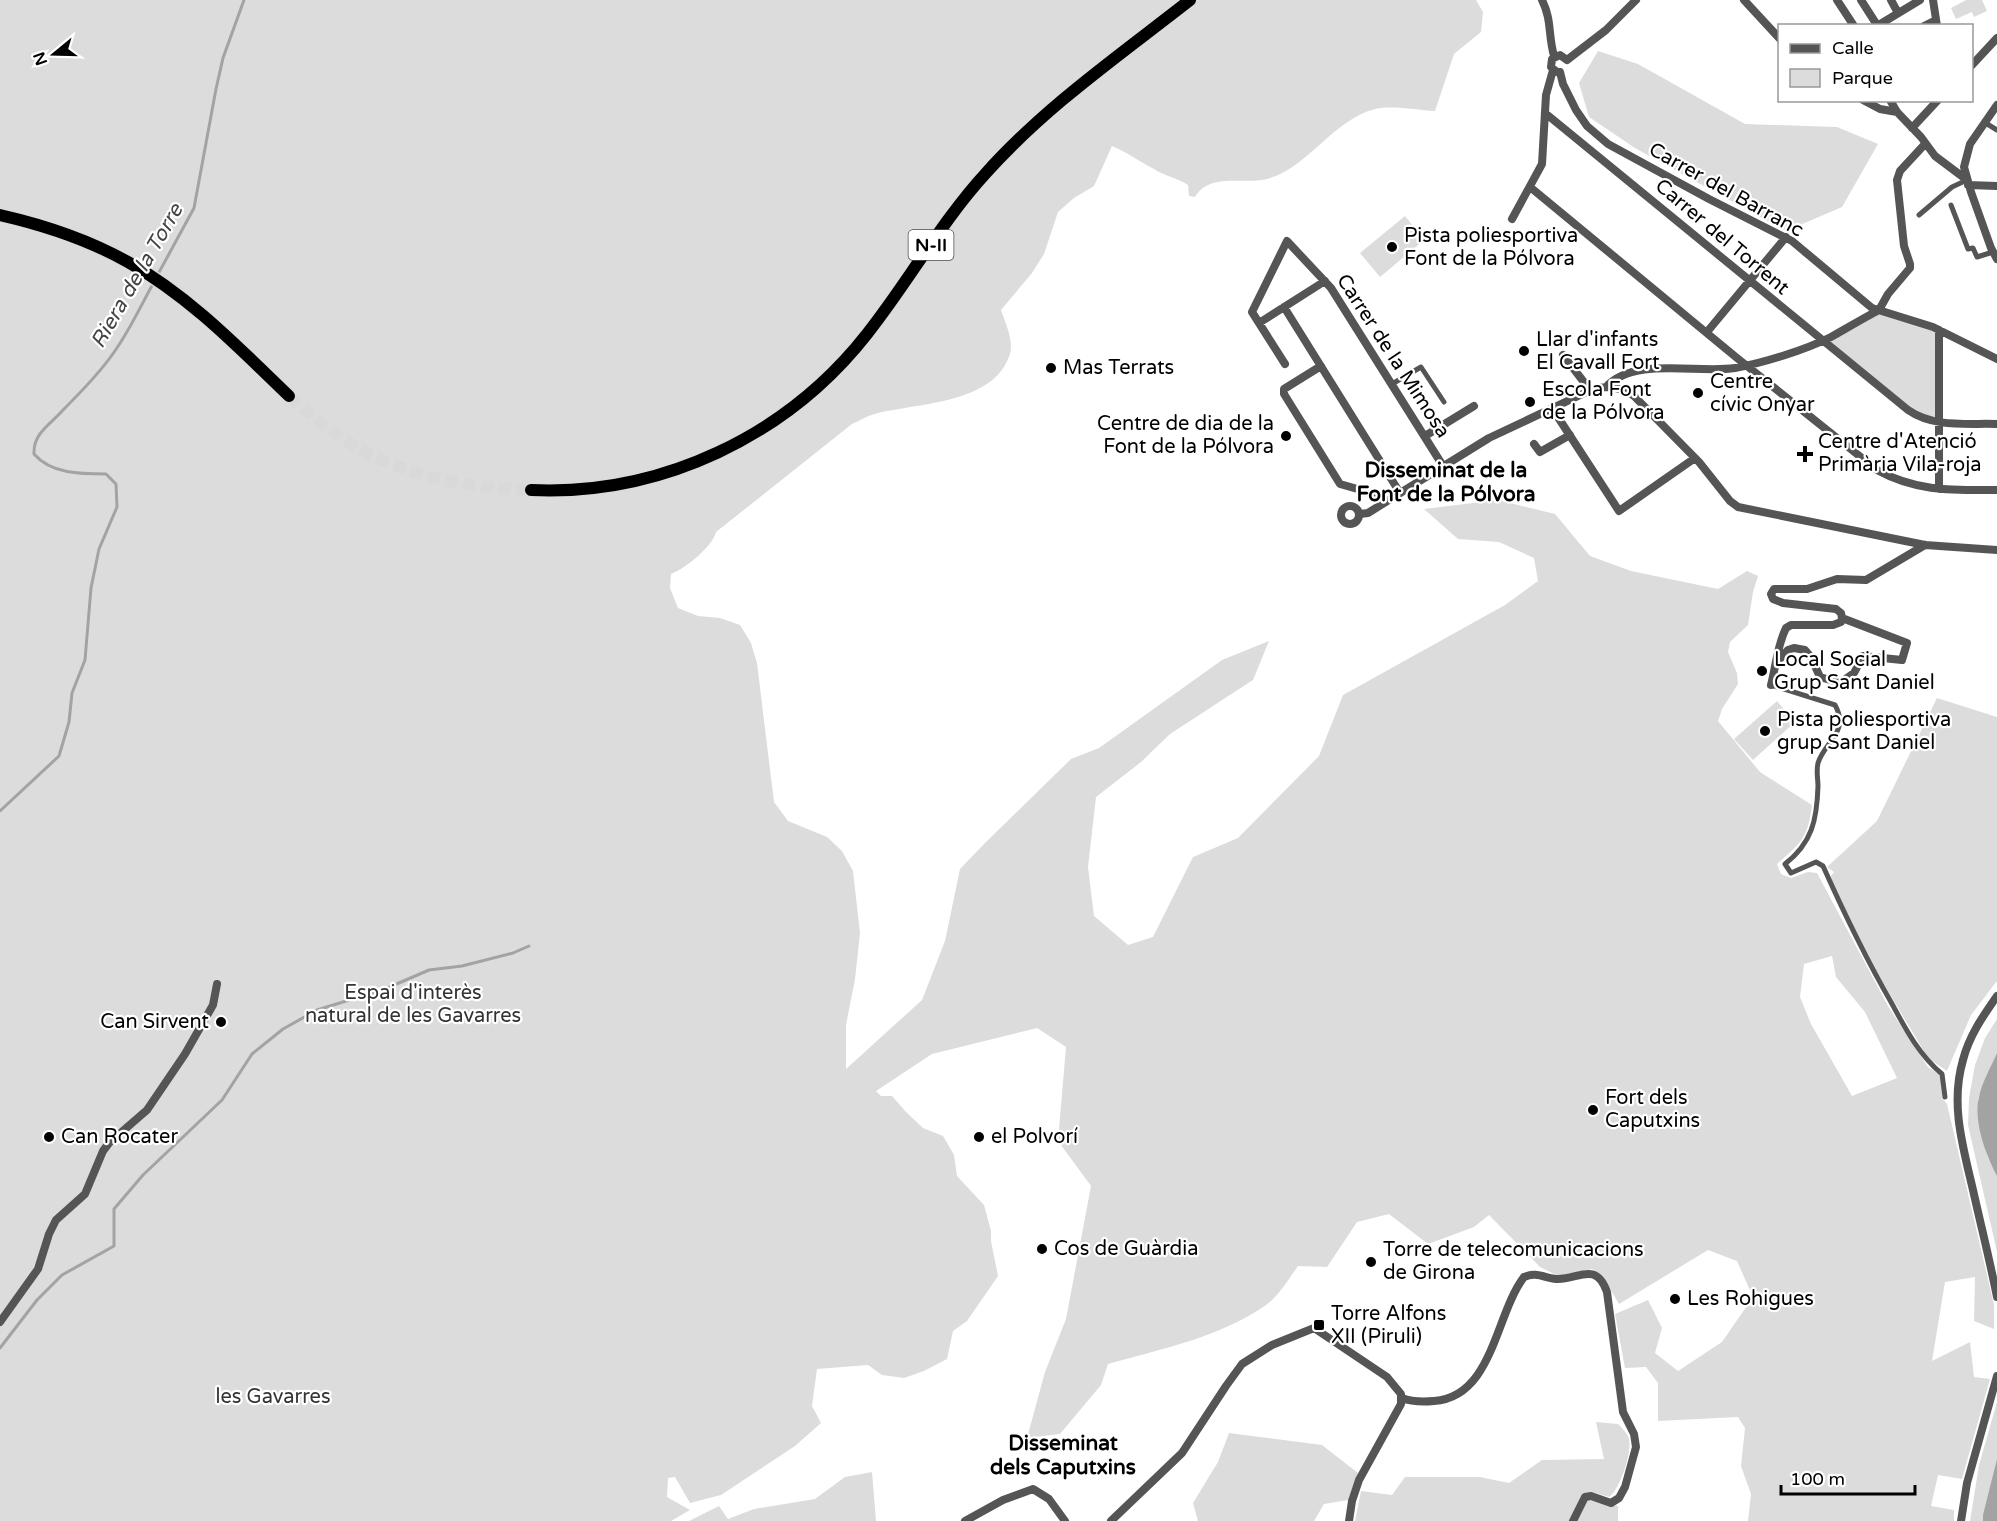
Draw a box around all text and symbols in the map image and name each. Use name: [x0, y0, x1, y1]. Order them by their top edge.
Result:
north arrow: [24, 24, 84, 84]
legend: [1778, 24, 1973, 102]
text: Calle: [1832, 37, 1874, 59]
text: N: [29, 49, 52, 68]
text: Parque: [1832, 67, 1893, 89]
street label: Carrer del Barranc: [1645, 138, 1807, 242]
street label: Carrer del Torrent: [1650, 174, 1794, 300]
water label: Riera de la Torre: [86, 199, 189, 353]
place label: Pista poliesportiva Font de la Pólvora: [1404, 224, 1578, 271]
road number: N-II: [908, 230, 954, 260]
marker: Pista poliesportiva Font de la Pólvora: [1385, 240, 1399, 254]
street label: Carrer de la Mimosa: [1331, 270, 1455, 442]
place label: Llar d'infants El Cavall Fort: [1536, 328, 1660, 375]
marker: Llar d'infants El Cavall Fort: [1517, 344, 1531, 358]
place label: Mas Terrats: [1063, 356, 1174, 380]
marker: Mas Terrats: [1044, 361, 1058, 375]
place label: Centre cívic Onyar: [1710, 370, 1815, 417]
place label: Escola Font de la Pólvora: [1542, 378, 1664, 425]
marker: Centre cívic Onyar: [1691, 386, 1705, 400]
marker: Escola Font de la Pólvora: [1523, 395, 1537, 409]
place label: Centre de dia de la Font de la Pólvora: [1097, 412, 1274, 459]
marker: Centre de dia de la Font de la Pólvora: [1279, 429, 1293, 443]
place label: Centre d'Atenció Primària Vila-roja: [1818, 430, 1981, 477]
marker: Centre d'Atenció Primària Vila-roja: [1796, 445, 1814, 463]
district label: Disseminat de la Font de la Pólvora: [1356, 458, 1536, 507]
place label: Local Social Grup Sant Daniel: [1774, 648, 1935, 695]
marker: Local Social Grup Sant Daniel: [1755, 664, 1769, 678]
place label: Pista poliesportiva grup Sant Daniel: [1777, 708, 1951, 755]
marker: Pista poliesportiva grup Sant Daniel: [1758, 724, 1772, 738]
park label: Espai d'interès natural de les Gavarres: [305, 981, 521, 1028]
place label: Can Sirvent: [100, 1010, 209, 1034]
marker: Can Sirvent: [214, 1015, 228, 1029]
place label: Fort dels Caputxins: [1605, 1086, 1700, 1133]
marker: Fort dels Caputxins: [1586, 1103, 1600, 1117]
place label: Can Rocater: [61, 1125, 178, 1149]
place label: el Polvorí: [991, 1125, 1078, 1149]
marker: Can Rocater: [42, 1130, 56, 1144]
marker: el Polvorí: [972, 1130, 986, 1144]
place label: Cos de Guàrdia: [1054, 1237, 1198, 1261]
place label: Torre de telecomunicacions de Girona: [1383, 1238, 1644, 1285]
marker: Cos de Guàrdia: [1035, 1242, 1049, 1256]
marker: Torre de telecomunicacions de Girona: [1364, 1255, 1378, 1269]
place label: Les Rohigues: [1687, 1287, 1814, 1311]
marker: Les Rohigues: [1668, 1292, 1682, 1306]
place label: Torre Alfons XII (Piruli): [1331, 1302, 1446, 1349]
marker: Torre Alfons XII (Piruli): [1312, 1318, 1326, 1332]
park label: les Gavarres: [216, 1385, 330, 1409]
district label: Disseminat dels Caputxins: [990, 1431, 1136, 1480]
scale bar: [1781, 1458, 1914, 1496]
text: 100 m: [1790, 1468, 1845, 1490]

